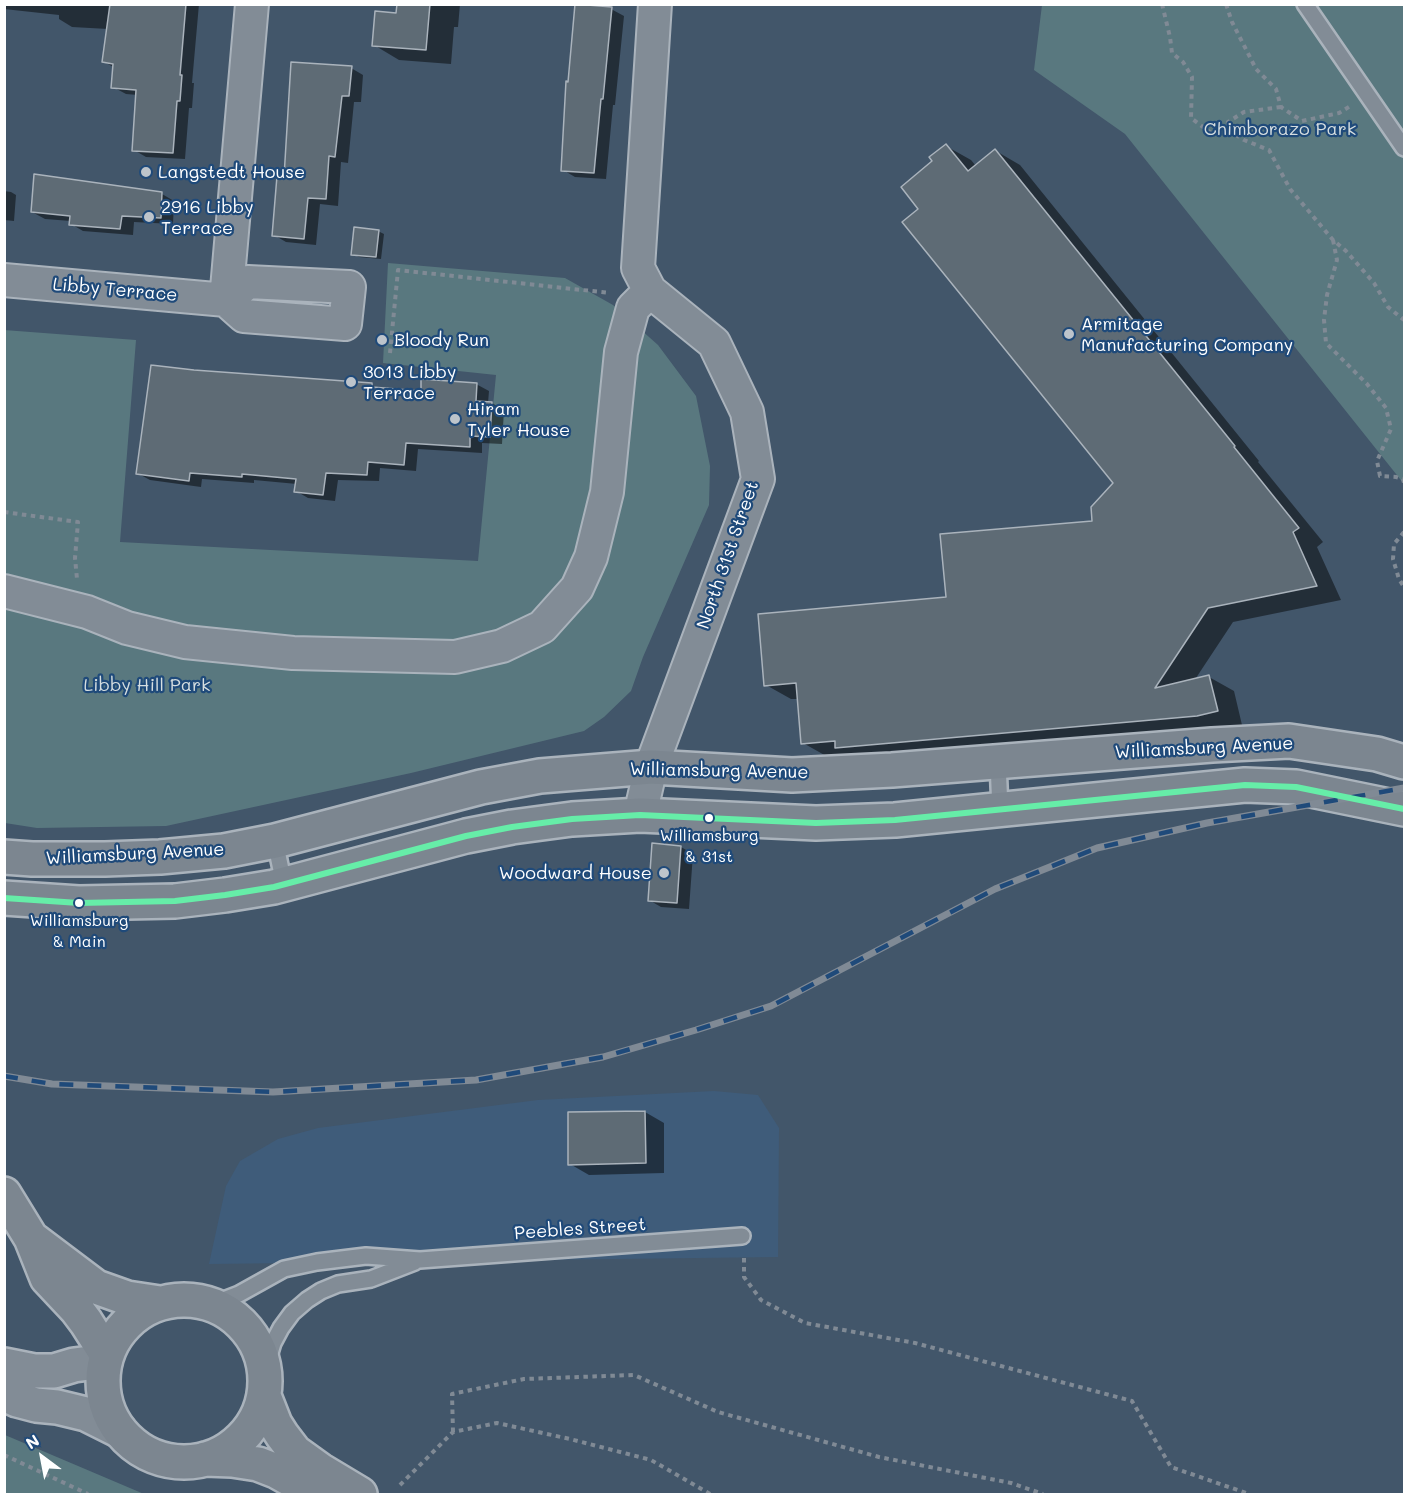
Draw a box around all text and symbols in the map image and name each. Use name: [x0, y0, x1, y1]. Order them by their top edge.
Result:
park label: Chimborazo Park: [1204, 118, 1356, 140]
place label: Langstedt House: [158, 161, 305, 183]
marker: Langstedt House: [139, 165, 153, 179]
place label: 2916 Libby Terrace: [161, 196, 254, 238]
marker: 2916 Libby Terrace: [142, 210, 156, 224]
street label: Libby Terrace: [52, 274, 178, 306]
place label: Armitage Manufacturing Company: [1081, 313, 1293, 356]
marker: Armitage Manufacturing Company: [1062, 327, 1076, 341]
place label: Bloody Run: [394, 329, 489, 351]
marker: Bloody Run: [375, 333, 389, 347]
place label: 3013 Libby Terrace: [363, 361, 456, 404]
marker: 3013 Libby Terrace: [344, 375, 358, 389]
place label: Hiram Tyler House: [467, 398, 570, 440]
marker: Hiram Tyler House: [448, 412, 462, 426]
street label: North 31st Street: [693, 478, 763, 632]
park label: Libby Hill Park: [83, 674, 211, 696]
street label: Williamsburg Avenue: [1114, 733, 1294, 763]
street label: Williamsburg Avenue: [629, 759, 809, 783]
marker: Williamsburg & 31st: [703, 812, 715, 824]
place label: Williamsburg & 31st: [660, 826, 758, 864]
street label: Williamsburg Avenue: [45, 839, 225, 869]
place label: Woodward House: [499, 862, 652, 884]
marker: Woodward House: [657, 866, 671, 880]
marker: Williamsburg & Main: [73, 897, 85, 909]
place label: Williamsburg & Main: [30, 911, 128, 949]
street label: Peebles Street: [513, 1214, 647, 1244]
north arrow: [12, 1427, 72, 1487]
text: N: [21, 1429, 43, 1453]

